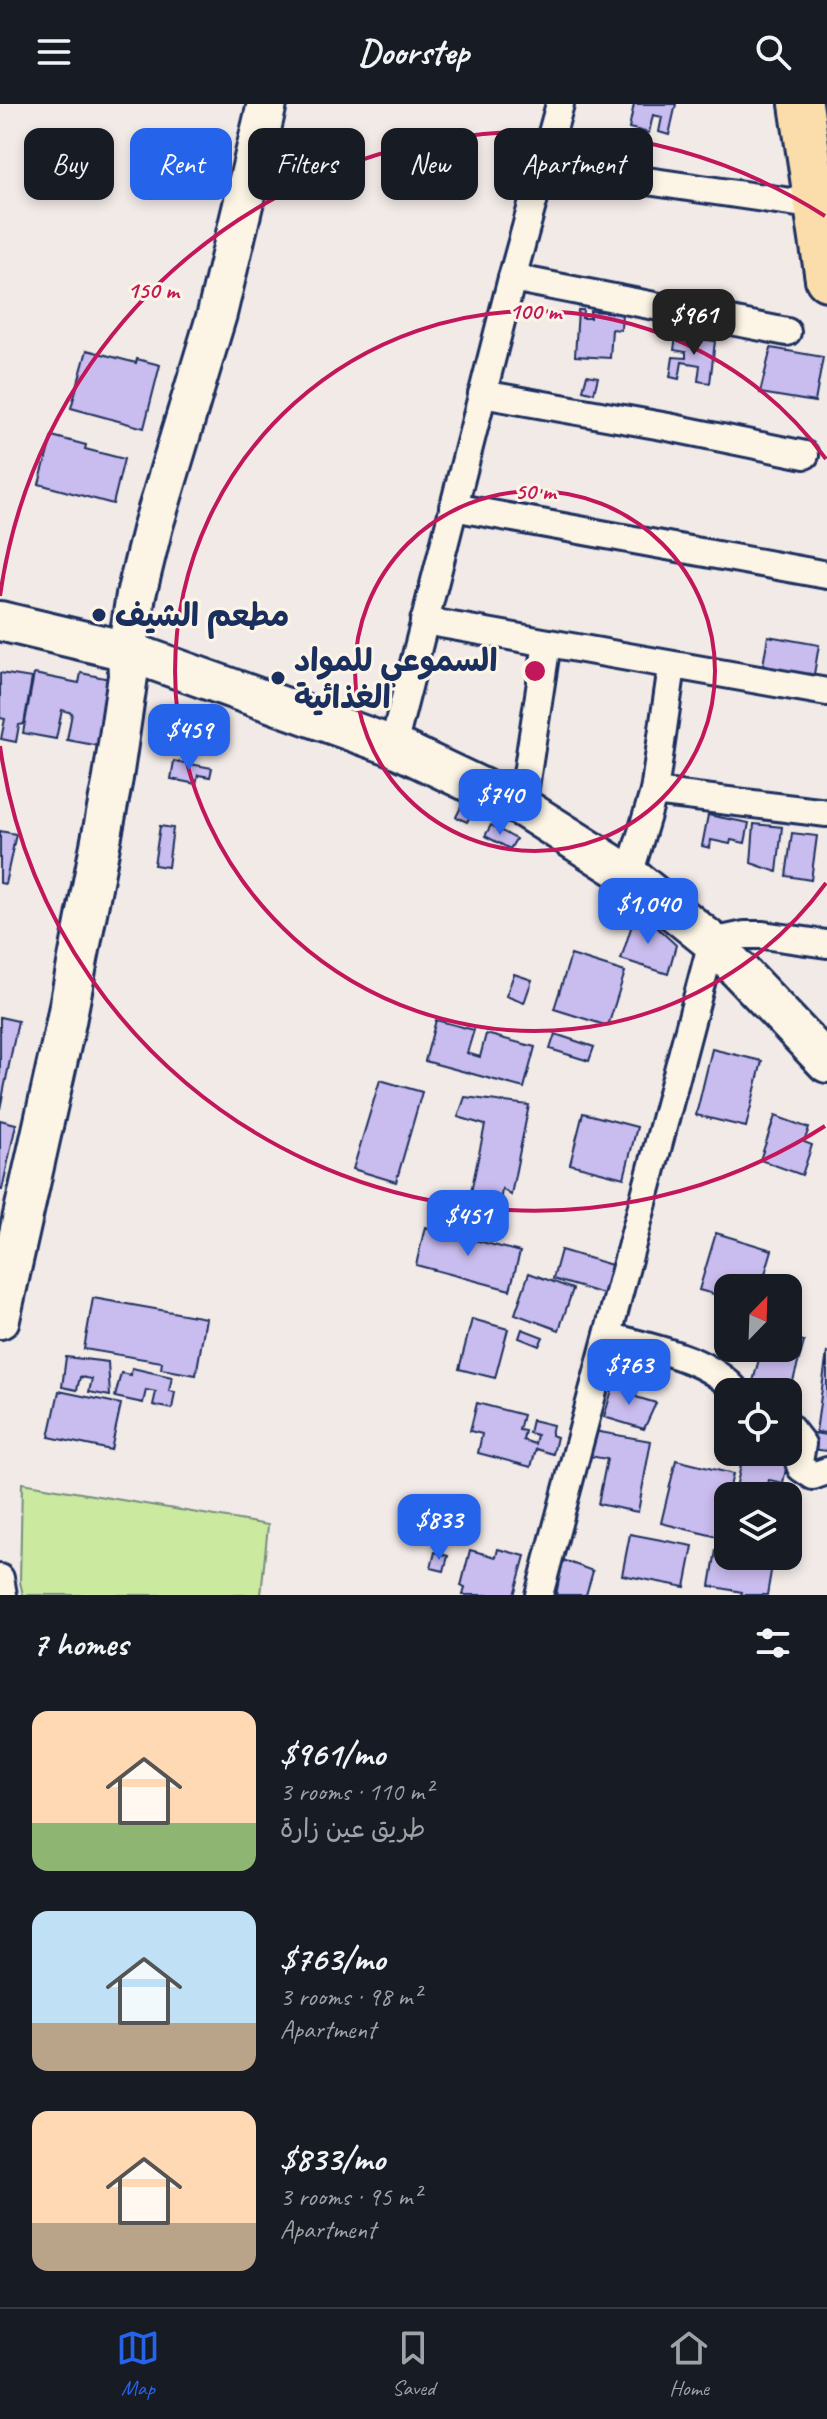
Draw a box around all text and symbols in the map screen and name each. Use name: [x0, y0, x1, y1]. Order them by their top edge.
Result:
text: Doorstep: [358, 29, 469, 75]
icon: menu: [32, 30, 76, 74]
icon: search: [751, 30, 795, 74]
chip: Buy: [24, 128, 114, 200]
chip: Rent: [130, 128, 232, 200]
chip: Filters: [248, 128, 365, 200]
chip: New: [381, 128, 478, 200]
chip: Apartment: [494, 128, 653, 200]
text: 150 m: [127, 275, 181, 305]
pin: $961: [647, 289, 741, 357]
text: 100 m: [509, 296, 563, 326]
text: $961: [670, 298, 718, 331]
text: 50 m: [515, 476, 558, 506]
place label: مطعم الشيف: [115, 595, 289, 639]
marker: مطعم الشيف: [90, 606, 108, 624]
place label: السموعي للمواد الغذائية: [294, 640, 497, 718]
centre of rings: [521, 657, 549, 685]
marker: السموعي للمواد الغذائية: [269, 669, 287, 687]
pin: $459: [142, 704, 236, 772]
text: $459: [166, 713, 212, 746]
pin: $740: [453, 769, 547, 837]
text: $740: [477, 778, 523, 811]
pin: $1,040: [583, 878, 713, 946]
text: $1,040: [616, 887, 680, 920]
pin: $451: [421, 1190, 515, 1258]
text: $451: [445, 1199, 491, 1232]
north arrow: [714, 1274, 802, 1362]
map controls: [714, 1274, 802, 1570]
pin: $763: [582, 1339, 676, 1407]
text: $763: [605, 1348, 653, 1381]
button: locate: [714, 1378, 802, 1466]
button: layers: [714, 1482, 802, 1570]
pin: $833: [392, 1494, 486, 1562]
text: $833: [416, 1503, 462, 1536]
icon: filters: [751, 1621, 795, 1665]
text: 7 homes: [32, 1622, 128, 1665]
text: $961/mo: [280, 1732, 385, 1775]
icon: home: [96, 1743, 192, 1839]
text: 3 rooms · 110 m²: [280, 1775, 432, 1808]
text: طريق عين زارة: [280, 1812, 426, 1845]
text: $763/mo: [280, 1937, 385, 1980]
icon: home: [96, 1943, 192, 2039]
text: 3 rooms · 98 m²: [280, 1980, 421, 2013]
text: Apartment: [280, 2013, 376, 2046]
text: $833/mo: [280, 2137, 385, 2180]
icon: home: [96, 2143, 192, 2239]
text: 3 rooms · 95 m²: [280, 2180, 421, 2213]
text: Apartment: [280, 2213, 376, 2246]
tab: Map: [116, 2326, 160, 2402]
tab: Saved: [391, 2326, 435, 2402]
tab: Home: [667, 2326, 711, 2402]

